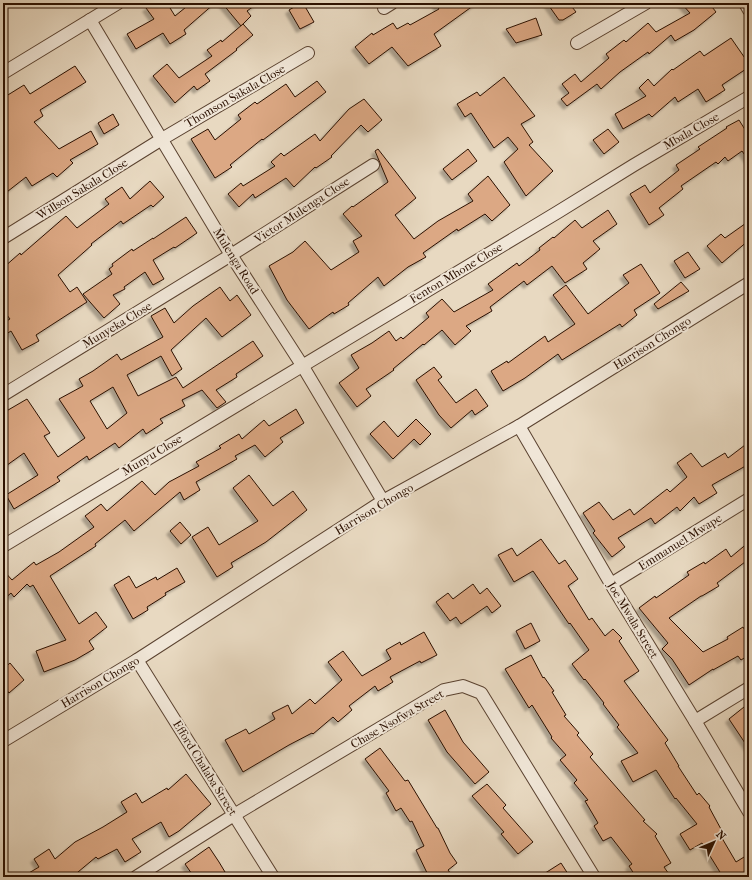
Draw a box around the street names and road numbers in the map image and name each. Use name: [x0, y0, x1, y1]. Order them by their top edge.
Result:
street label: Thomson Sakala Close: [182, 61, 288, 130]
street label: Mbala Close: [661, 109, 721, 153]
street label: Willson Sakala Close: [33, 155, 130, 223]
street label: Victor Mulenga Close: [251, 174, 352, 247]
street label: Mulenga Road: [210, 225, 262, 297]
street label: Fenton Mhone Close: [407, 240, 505, 306]
street label: Munyeka Close: [80, 299, 154, 351]
street label: Harrison Chongo: [611, 313, 693, 373]
street label: Munyu Close: [119, 432, 185, 478]
street label: Harrison Chongo: [332, 480, 416, 538]
street label: Emmanuel Mwape: [636, 511, 724, 573]
street label: Joe Mwala Street: [604, 578, 662, 662]
street label: Harrison Chongo: [58, 653, 142, 711]
street label: Chase Nsofwa Street: [348, 686, 447, 751]
street label: Efford Chalaba Street: [170, 718, 240, 819]

